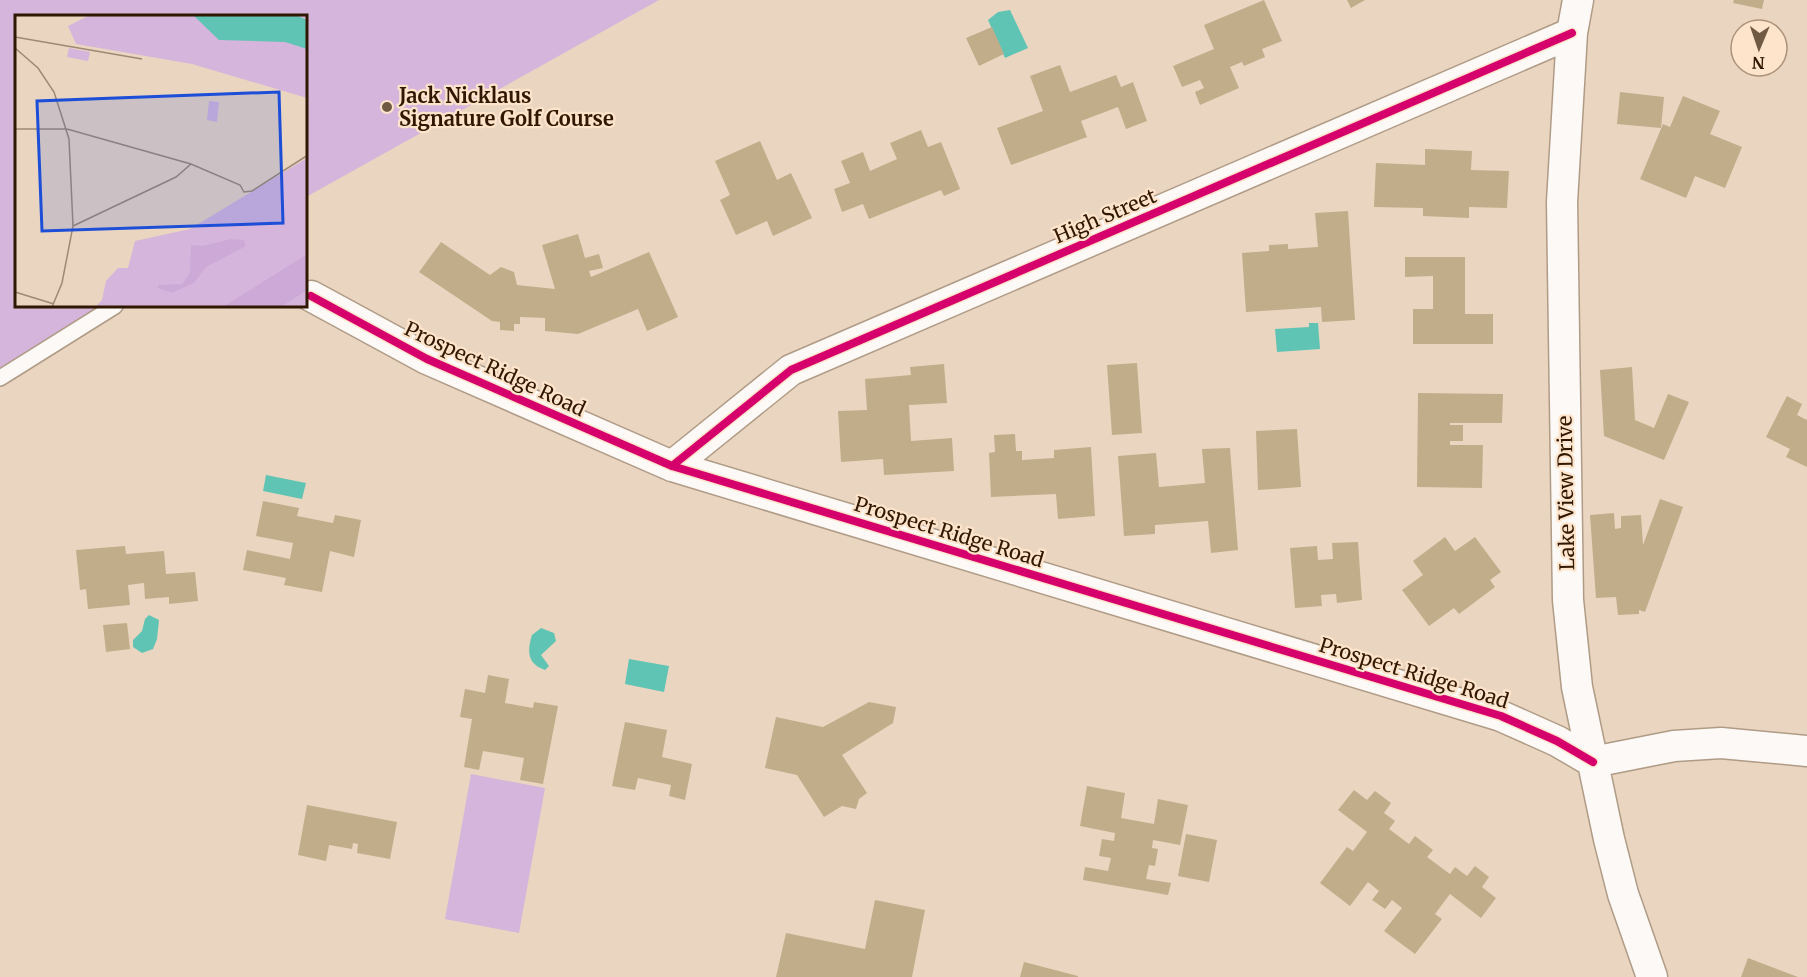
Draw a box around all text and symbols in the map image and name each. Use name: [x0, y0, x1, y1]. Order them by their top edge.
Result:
inset map: [15, 15, 308, 308]
north arrow: [1729, 18, 1789, 78]
text: N: [1751, 53, 1765, 73]
place label: Jack Nicklaus Signature Golf Course: [398, 83, 614, 131]
marker: Jack Nicklaus Signature Golf Course: [380, 100, 394, 114]
street label: High Street: [1050, 183, 1160, 248]
street label: Prospect Ridge Road: [401, 316, 590, 421]
street label: Lake View Drive: [1552, 415, 1579, 571]
street label: Prospect Ridge Road: [851, 491, 1047, 572]
street label: Prospect Ridge Road: [1316, 632, 1512, 713]

